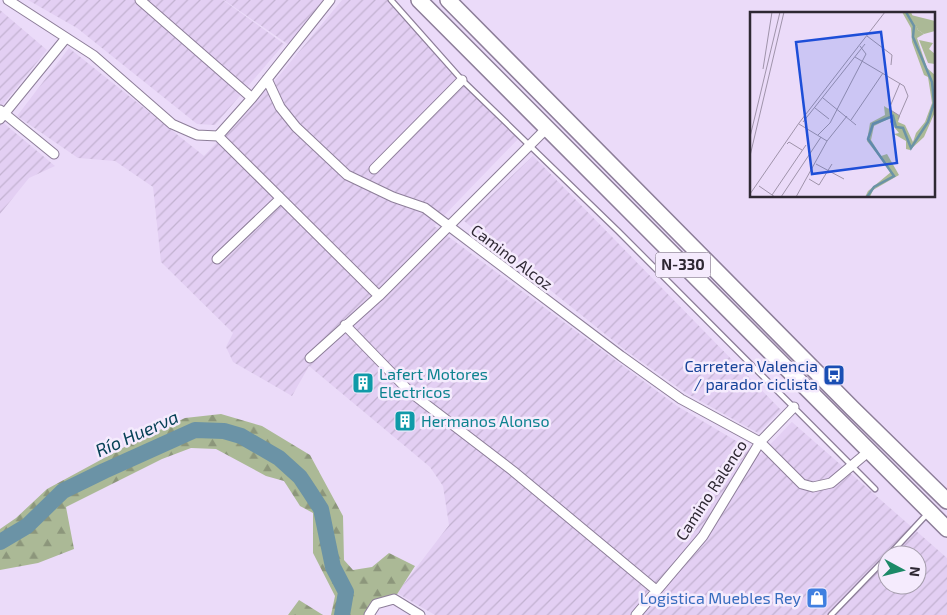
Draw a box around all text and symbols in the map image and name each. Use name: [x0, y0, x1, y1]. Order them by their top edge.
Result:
inset map: [750, 12, 934, 198]
street label: Camino Alcoz: [468, 220, 557, 293]
road number: N-330: [656, 252, 710, 278]
place label: Carretera Valencia / parador ciclista: [685, 356, 818, 393]
bus stop icon: Carretera Valencia / parador ciclista: [822, 363, 846, 387]
place label: Lafert Motores Electricos: [379, 364, 488, 401]
building icon: Lafert Motores Electricos: [351, 371, 375, 395]
water label: Río Huerva: [92, 405, 182, 461]
building icon: Hermanos Alonso: [393, 409, 417, 433]
place label: Hermanos Alonso: [421, 411, 550, 430]
street label: Camino Ralenco: [671, 436, 750, 544]
north arrow: [877, 545, 927, 595]
text: N: [906, 566, 924, 578]
shop icon: Logistica Muebles Rey: [805, 586, 829, 610]
place label: Logistica Muebles Rey: [640, 588, 802, 607]

